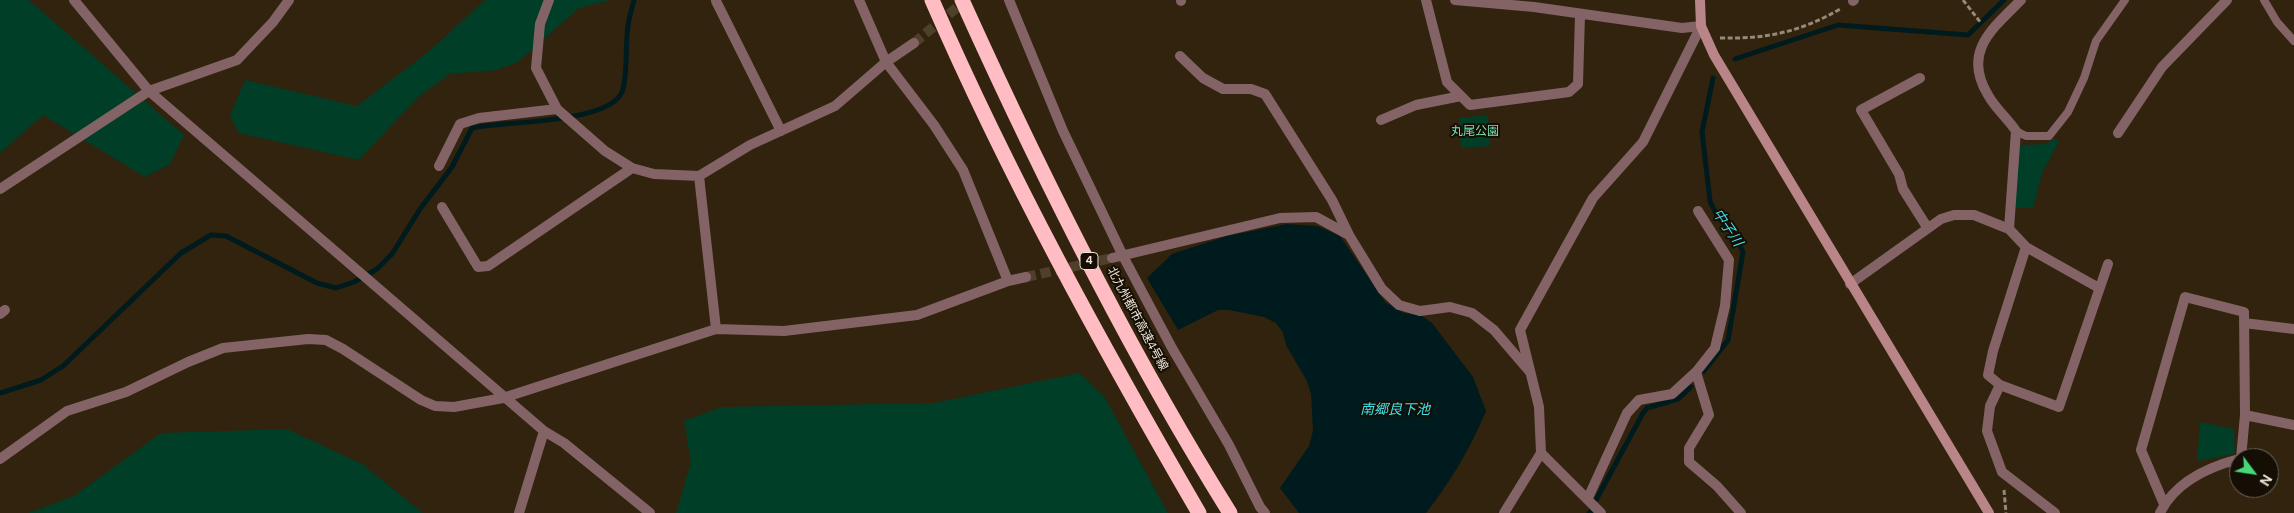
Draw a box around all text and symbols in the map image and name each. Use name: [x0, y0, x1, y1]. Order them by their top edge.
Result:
park label: 丸尾公園: [1451, 125, 1499, 139]
water label: 中子川: [1708, 206, 1746, 250]
road number: 4: [1080, 252, 1098, 270]
street label: 北九州都市高速4号線: [1104, 265, 1170, 373]
water label: 南郷良下池: [1360, 402, 1430, 418]
north arrow: [2229, 448, 2279, 498]
text: N: [2256, 471, 2276, 489]

